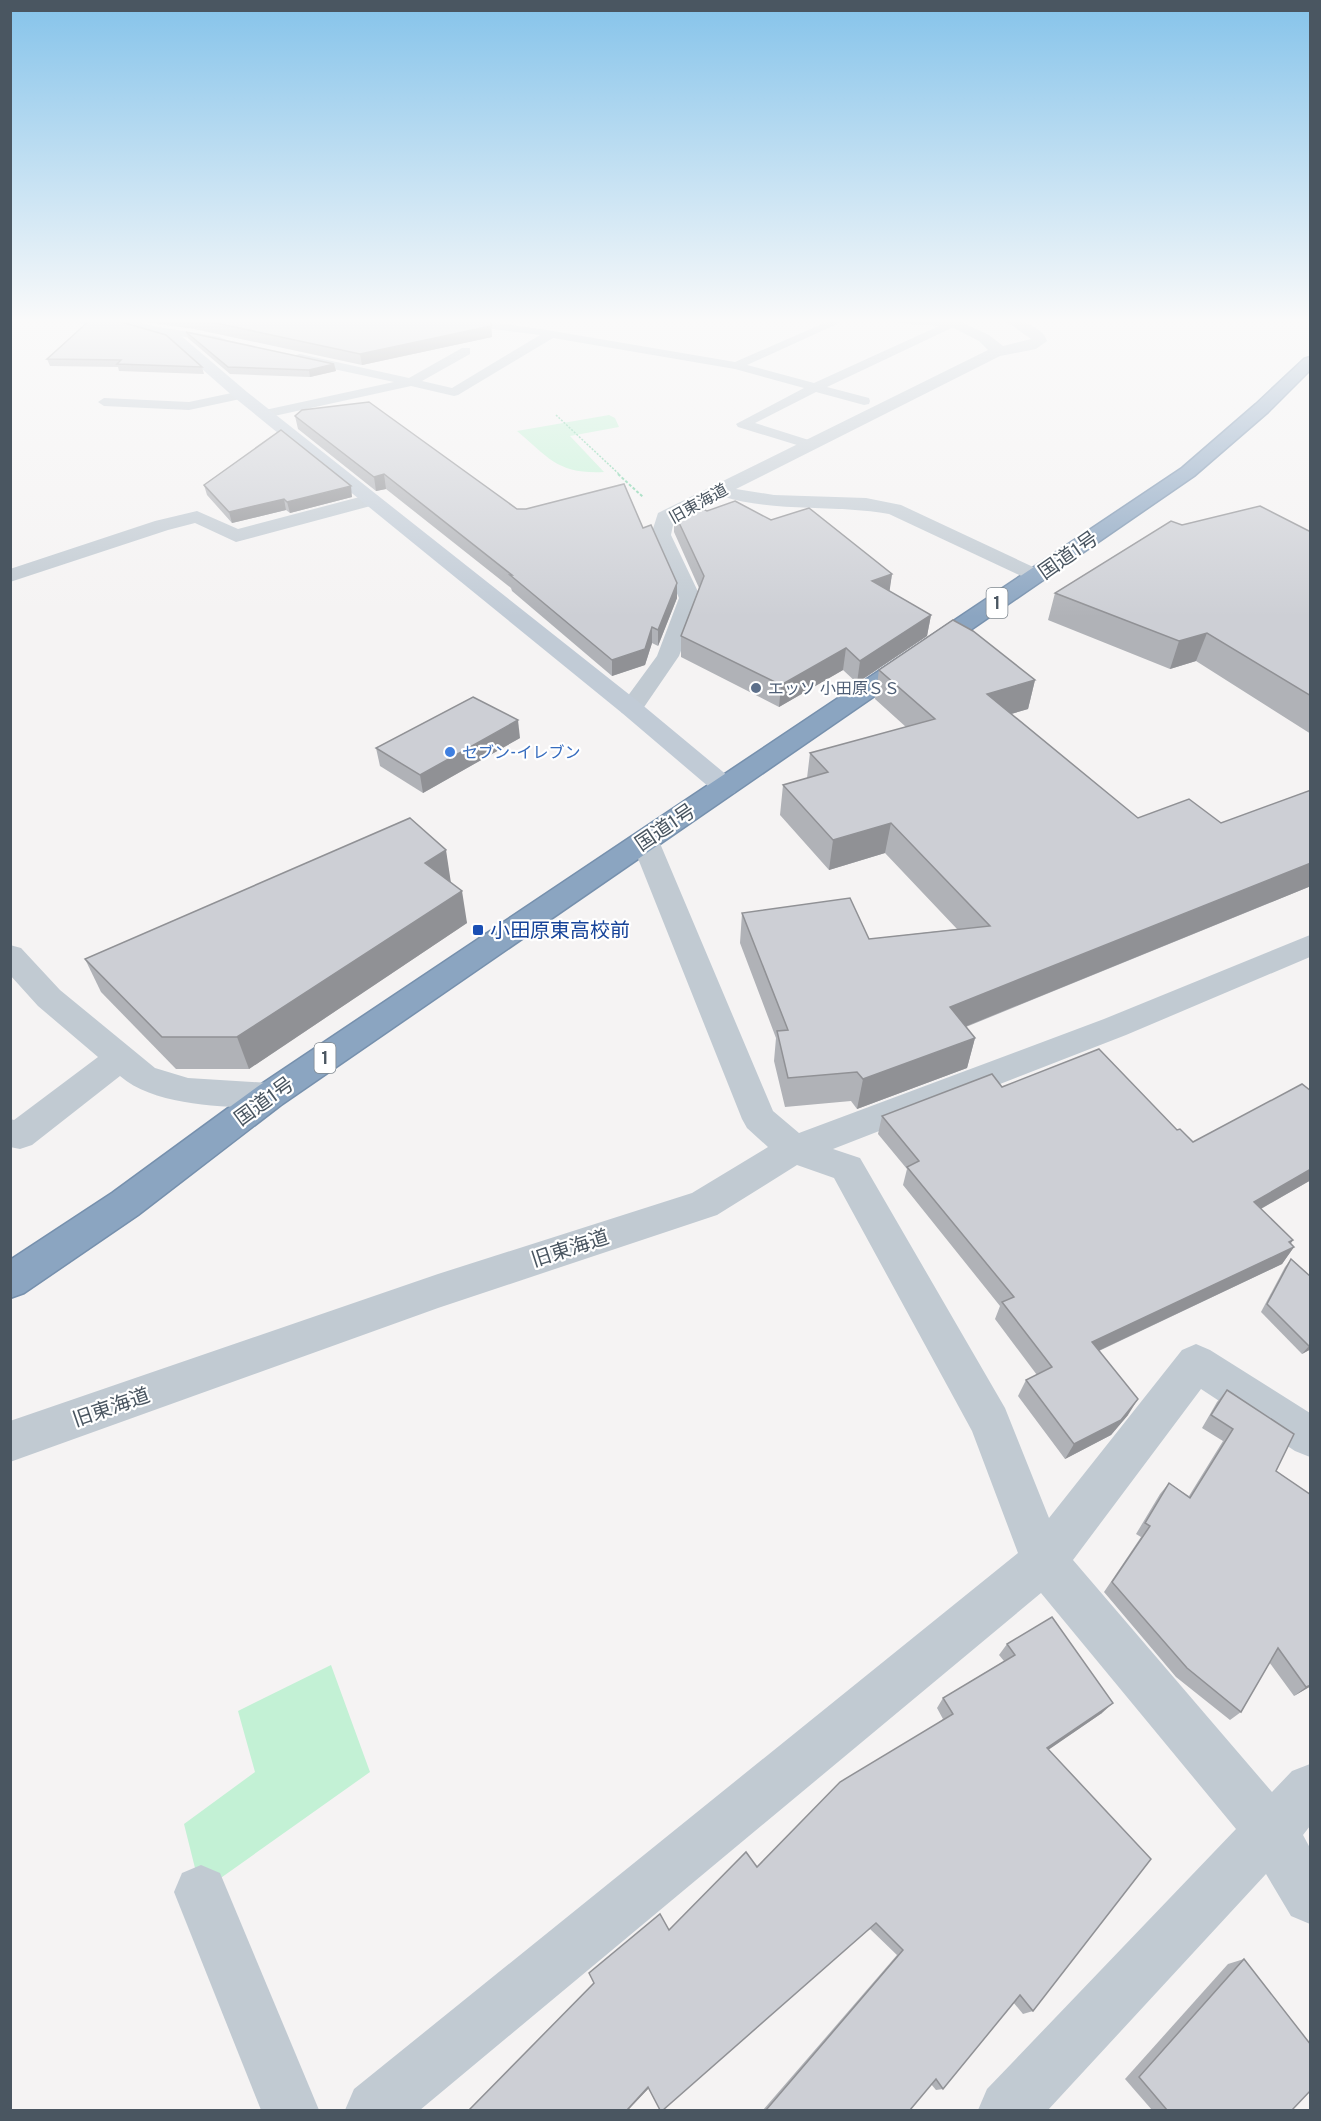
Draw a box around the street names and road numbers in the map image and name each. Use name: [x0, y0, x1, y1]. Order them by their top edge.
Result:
street label: 旧東海道: [666, 480, 732, 529]
street label: 国道1号: [1034, 527, 1104, 587]
road number: 1: [986, 588, 1008, 618]
street label: 国道1号: [631, 799, 701, 858]
road number: 1: [314, 1043, 336, 1073]
street label: 国道1号: [230, 1072, 300, 1133]
street label: 旧東海道: [529, 1225, 613, 1275]
street label: 旧東海道: [70, 1384, 154, 1434]

